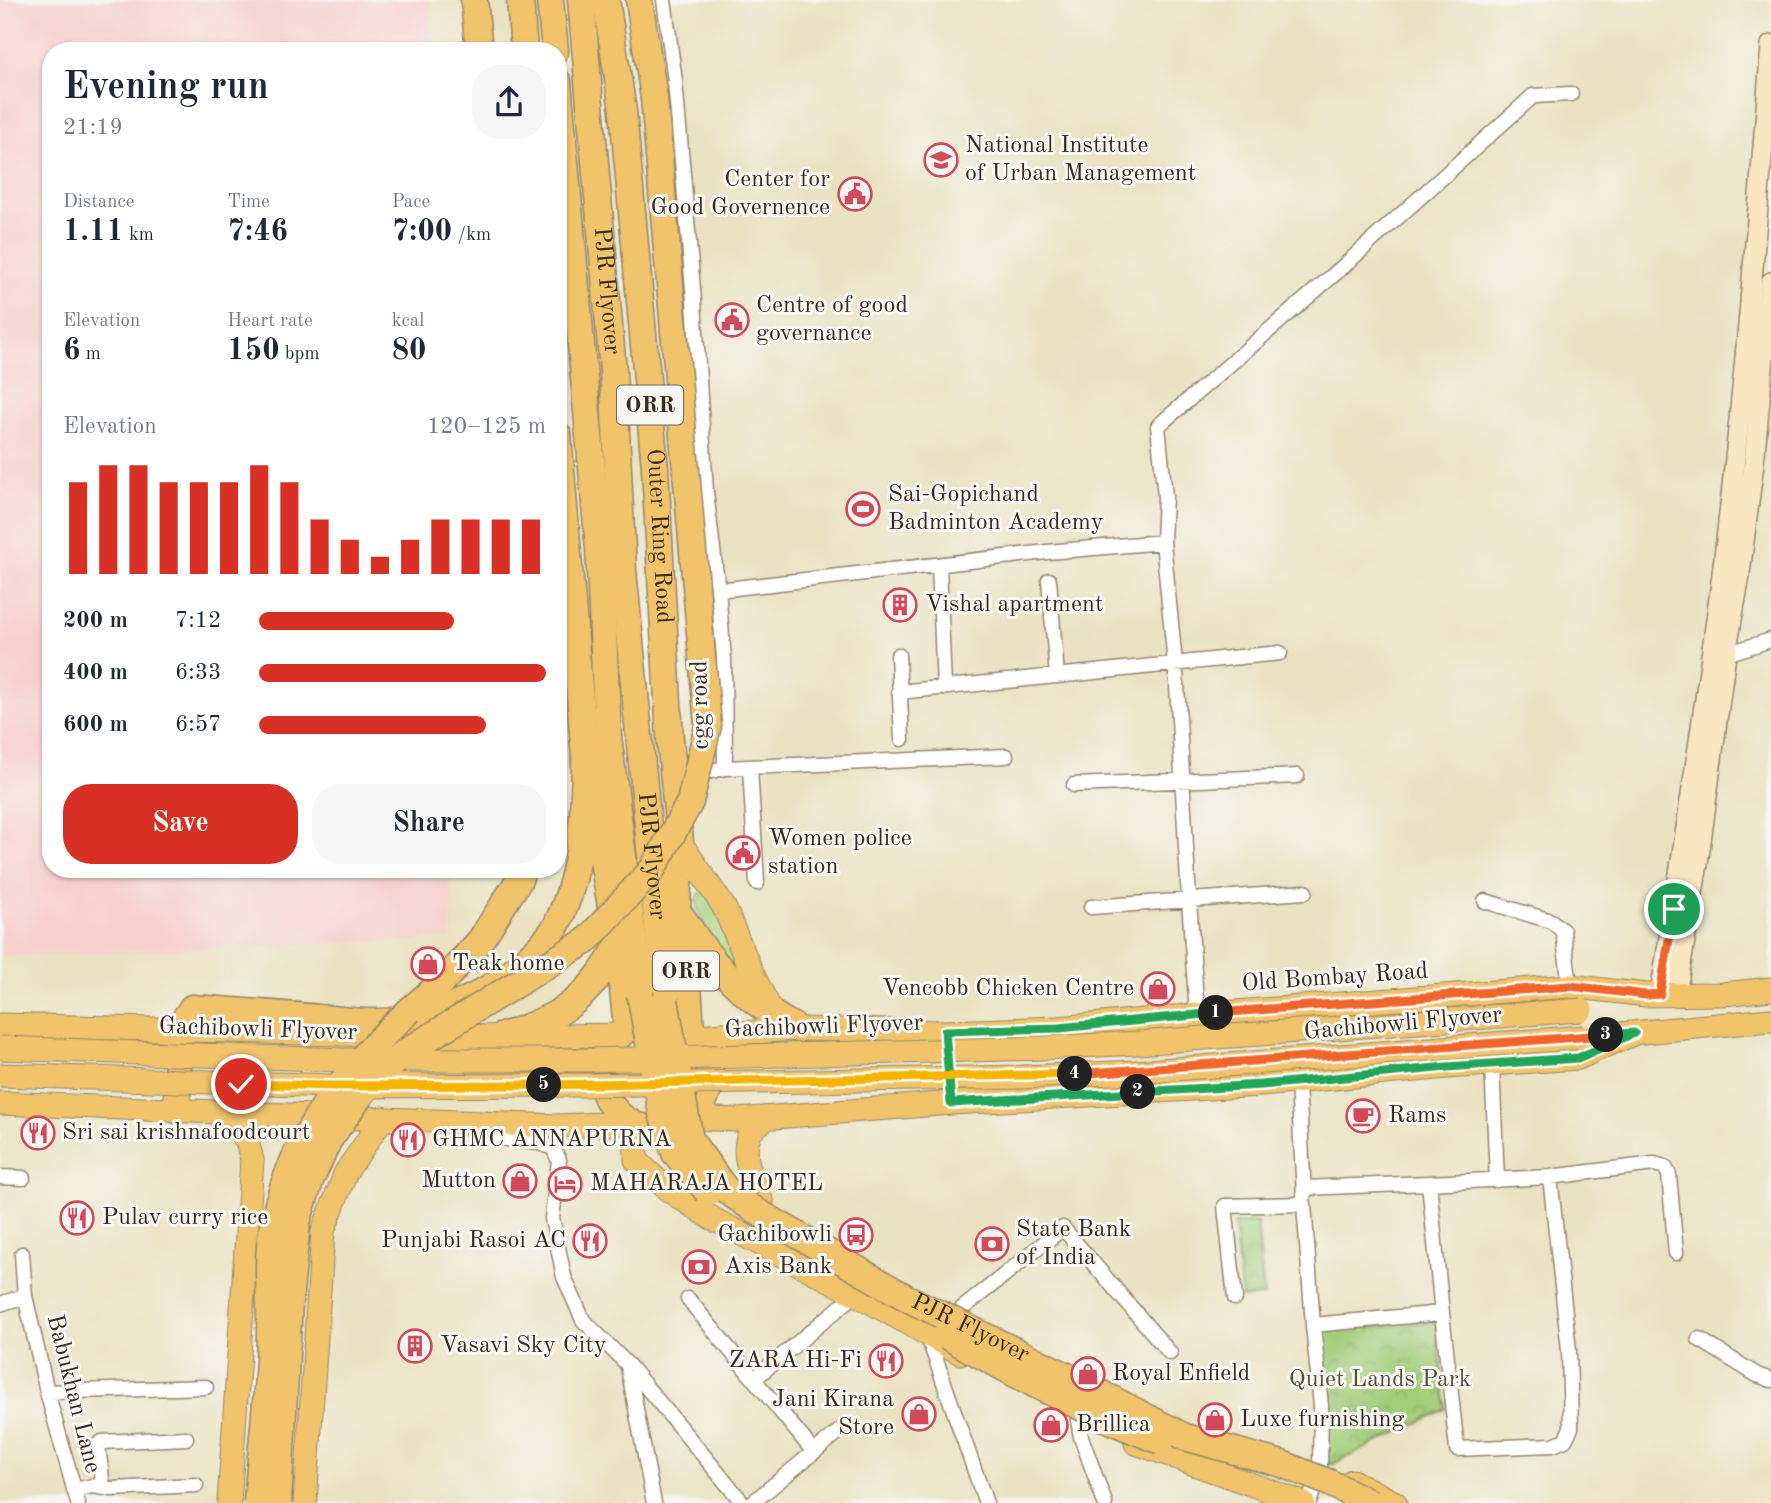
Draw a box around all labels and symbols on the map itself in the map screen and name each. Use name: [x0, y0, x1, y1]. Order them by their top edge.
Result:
place label: National Institute of Urban Management: [965, 134, 1196, 186]
school or university icon: National Institute of Urban Management: [922, 141, 960, 179]
place label: Center for Good Governence: [651, 168, 830, 220]
public building icon: Center for Good Governence: [836, 175, 874, 213]
street label: PJR Flyover: [589, 226, 624, 356]
place label: Centre of good governance: [756, 294, 908, 346]
public building icon: Centre of good governance: [713, 301, 751, 339]
road number: ORR: [617, 386, 683, 424]
street label: Outer Ring Road: [641, 448, 676, 624]
place label: Sai-Gopichand Badminton Academy: [888, 483, 1104, 535]
sports icon: Sai-Gopichand Badminton Academy: [844, 490, 882, 528]
building icon: Vishal apartment: [881, 586, 919, 624]
place label: Vishal apartment: [925, 593, 1103, 617]
street label: cgg road: [688, 660, 714, 750]
street label: PJR Flyover: [633, 791, 669, 921]
place label: Women police station: [768, 827, 912, 879]
public building icon: Women police station: [724, 834, 762, 872]
pin: [1644, 879, 1704, 939]
shop icon: Teak home: [409, 945, 447, 983]
place label: Teak home: [452, 952, 565, 976]
road number: ORR: [653, 952, 719, 990]
street label: Old Bombay Road: [1241, 960, 1429, 996]
shop icon: Vencobb Chicken Centre: [1139, 970, 1177, 1008]
place label: Vencobb Chicken Centre: [881, 977, 1134, 1001]
pin: 1: [1198, 996, 1234, 1030]
street label: Gachibowli Flyover: [1303, 1003, 1503, 1045]
street label: Gachibowli Flyover: [724, 1012, 924, 1042]
street label: Gachibowli Flyover: [158, 1015, 358, 1045]
pin: 3: [1588, 1018, 1624, 1052]
pin: [211, 1054, 271, 1114]
pin: 4: [1058, 1056, 1092, 1092]
pin: 5: [526, 1068, 562, 1102]
pin: 2: [1120, 1074, 1156, 1110]
cafe icon: Rams: [1344, 1097, 1382, 1135]
place label: Rams: [1388, 1104, 1447, 1128]
restaurant icon: Sri sai krishnafoodcourt: [19, 1114, 57, 1152]
place label: Sri sai krishnafoodcourt: [62, 1121, 310, 1145]
restaurant icon: GHMC ANNAPURNA: [389, 1121, 427, 1159]
place label: GHMC ANNAPURNA: [432, 1128, 672, 1152]
shop icon: Mutton: [501, 1162, 539, 1200]
hotel icon: MAHARAJA HOTEL: [546, 1165, 584, 1203]
place label: Mutton: [421, 1169, 496, 1193]
place label: MAHARAJA HOTEL: [590, 1172, 823, 1196]
restaurant icon: Pulav curry rice: [58, 1199, 96, 1237]
place label: Pulav curry rice: [102, 1206, 268, 1230]
bus stop icon: Gachibowli: [837, 1216, 875, 1254]
place label: State Bank of India: [1016, 1218, 1131, 1270]
restaurant icon: Punjabi Rasoi AC: [571, 1222, 609, 1260]
place label: Gachibowli: [717, 1223, 832, 1247]
bank icon: State Bank of India: [973, 1225, 1011, 1263]
place label: Punjabi Rasoi AC: [381, 1229, 566, 1253]
bank icon: Axis Bank: [680, 1248, 718, 1286]
place label: Axis Bank: [724, 1255, 832, 1279]
street label: PJR Flyover: [907, 1290, 1033, 1368]
street label: Babukhan Lane: [42, 1312, 104, 1476]
building icon: Vasavi Sky City: [396, 1327, 434, 1365]
place label: Vasavi Sky City: [440, 1334, 607, 1358]
restaurant icon: ZARA Hi-Fi: [867, 1342, 905, 1380]
place label: ZARA Hi-Fi: [729, 1349, 862, 1373]
shop icon: Royal Enfield: [1069, 1355, 1107, 1393]
place label: Royal Enfield: [1112, 1362, 1250, 1386]
park label: Quiet Lands Park: [1289, 1368, 1471, 1392]
place label: Jani Kirana Store: [772, 1388, 894, 1440]
shop icon: Jani Kirana Store: [900, 1395, 938, 1433]
shop icon: Luxe furnishing: [1196, 1401, 1234, 1439]
shop icon: Brillica: [1032, 1406, 1070, 1444]
place label: Luxe furnishing: [1240, 1408, 1404, 1432]
place label: Brillica: [1076, 1413, 1151, 1437]

